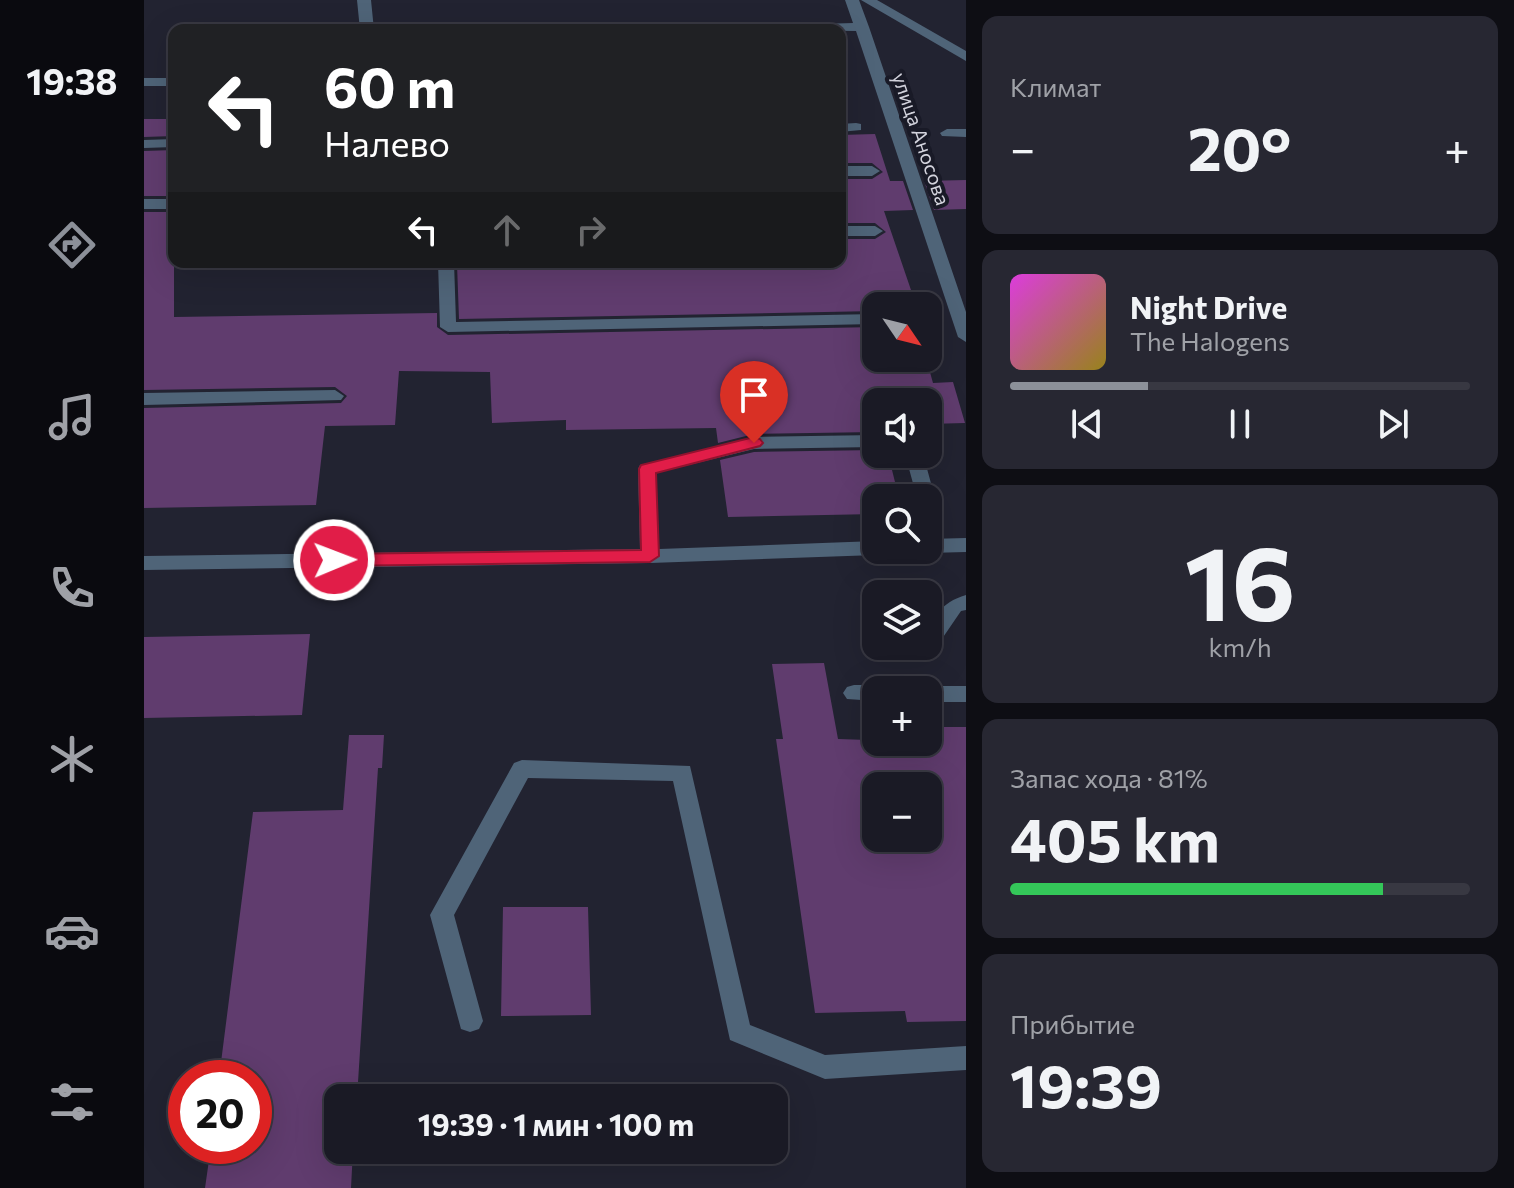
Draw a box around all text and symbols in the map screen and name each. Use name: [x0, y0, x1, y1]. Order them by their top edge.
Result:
text: 60 m: [324, 51, 455, 120]
icon: left: [192, 56, 296, 160]
text: 19:38: [26, 58, 118, 102]
street label: улица Аносова: [888, 69, 956, 208]
text: Климат: [1010, 71, 1102, 102]
text: 20°: [1188, 110, 1291, 183]
text: Налево: [324, 120, 450, 164]
text: −: [1010, 120, 1035, 174]
text: +: [1444, 120, 1470, 174]
icon: left: [401, 208, 445, 252]
icon: ahead: [485, 208, 529, 252]
icon: right: [569, 208, 613, 252]
icon: directions: [44, 217, 100, 273]
text: Night Drive: [1130, 288, 1287, 325]
north arrow: [862, 292, 942, 372]
map controls: [862, 292, 942, 852]
text: The Halogens: [1130, 325, 1290, 356]
pin: [720, 361, 788, 443]
icon: arrive: [732, 373, 776, 417]
button: sound: [862, 388, 942, 468]
icon: music: [44, 389, 100, 445]
icon: previous: [1065, 402, 1109, 446]
icon: pause: [1218, 402, 1262, 446]
icon: next: [1371, 402, 1415, 446]
button: search: [862, 484, 942, 564]
text: 16: [1184, 515, 1296, 642]
position arrow: [292, 518, 376, 602]
icon: phone: [44, 560, 100, 616]
button: layers: [862, 580, 942, 660]
text: km/h: [1208, 631, 1272, 662]
button: +: [862, 676, 942, 756]
icon: climate: [44, 731, 100, 787]
text: Запас хода · 81%: [1010, 762, 1208, 793]
button: −: [862, 772, 942, 852]
text: 405 km: [1010, 801, 1220, 874]
icon: car: [44, 903, 100, 959]
text: Прибытие: [1010, 1008, 1135, 1039]
text: 19:39: [1010, 1047, 1162, 1120]
speed limit sign: 20: [168, 1060, 272, 1164]
icon: filters: [44, 1074, 100, 1130]
text: 19:39 · 1 мин · 100 m: [418, 1105, 694, 1142]

